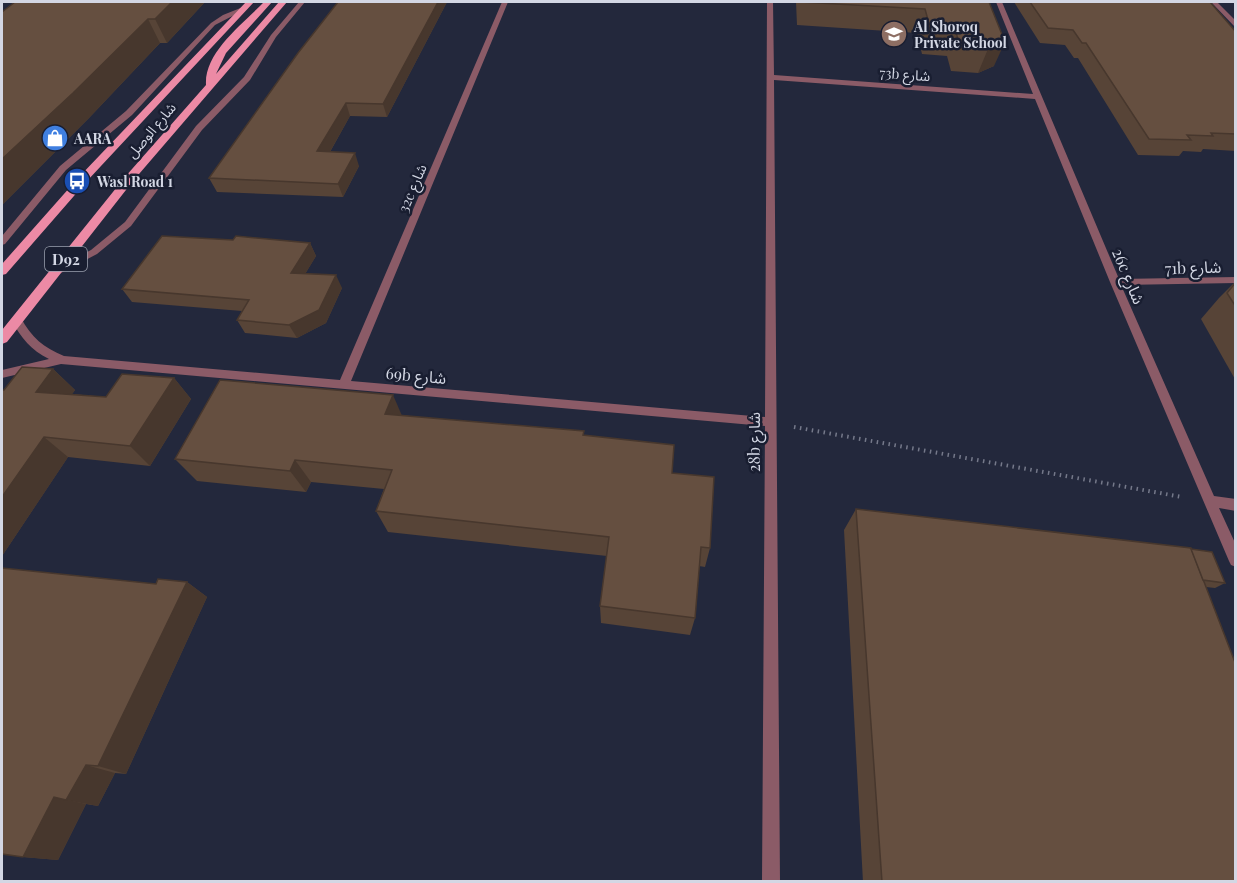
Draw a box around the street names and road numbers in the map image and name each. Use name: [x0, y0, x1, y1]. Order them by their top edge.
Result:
street label: 73b شارع: [879, 63, 931, 87]
street label: شارع الوصل: [122, 98, 181, 163]
street label: 32c شارع: [393, 161, 432, 216]
street label: 26c شارع: [1105, 245, 1150, 308]
road number: D92: [45, 247, 87, 271]
street label: 71b شارع: [1164, 256, 1222, 281]
street label: 69b شارع: [385, 362, 447, 391]
street label: 28b شارع: [743, 412, 767, 472]

